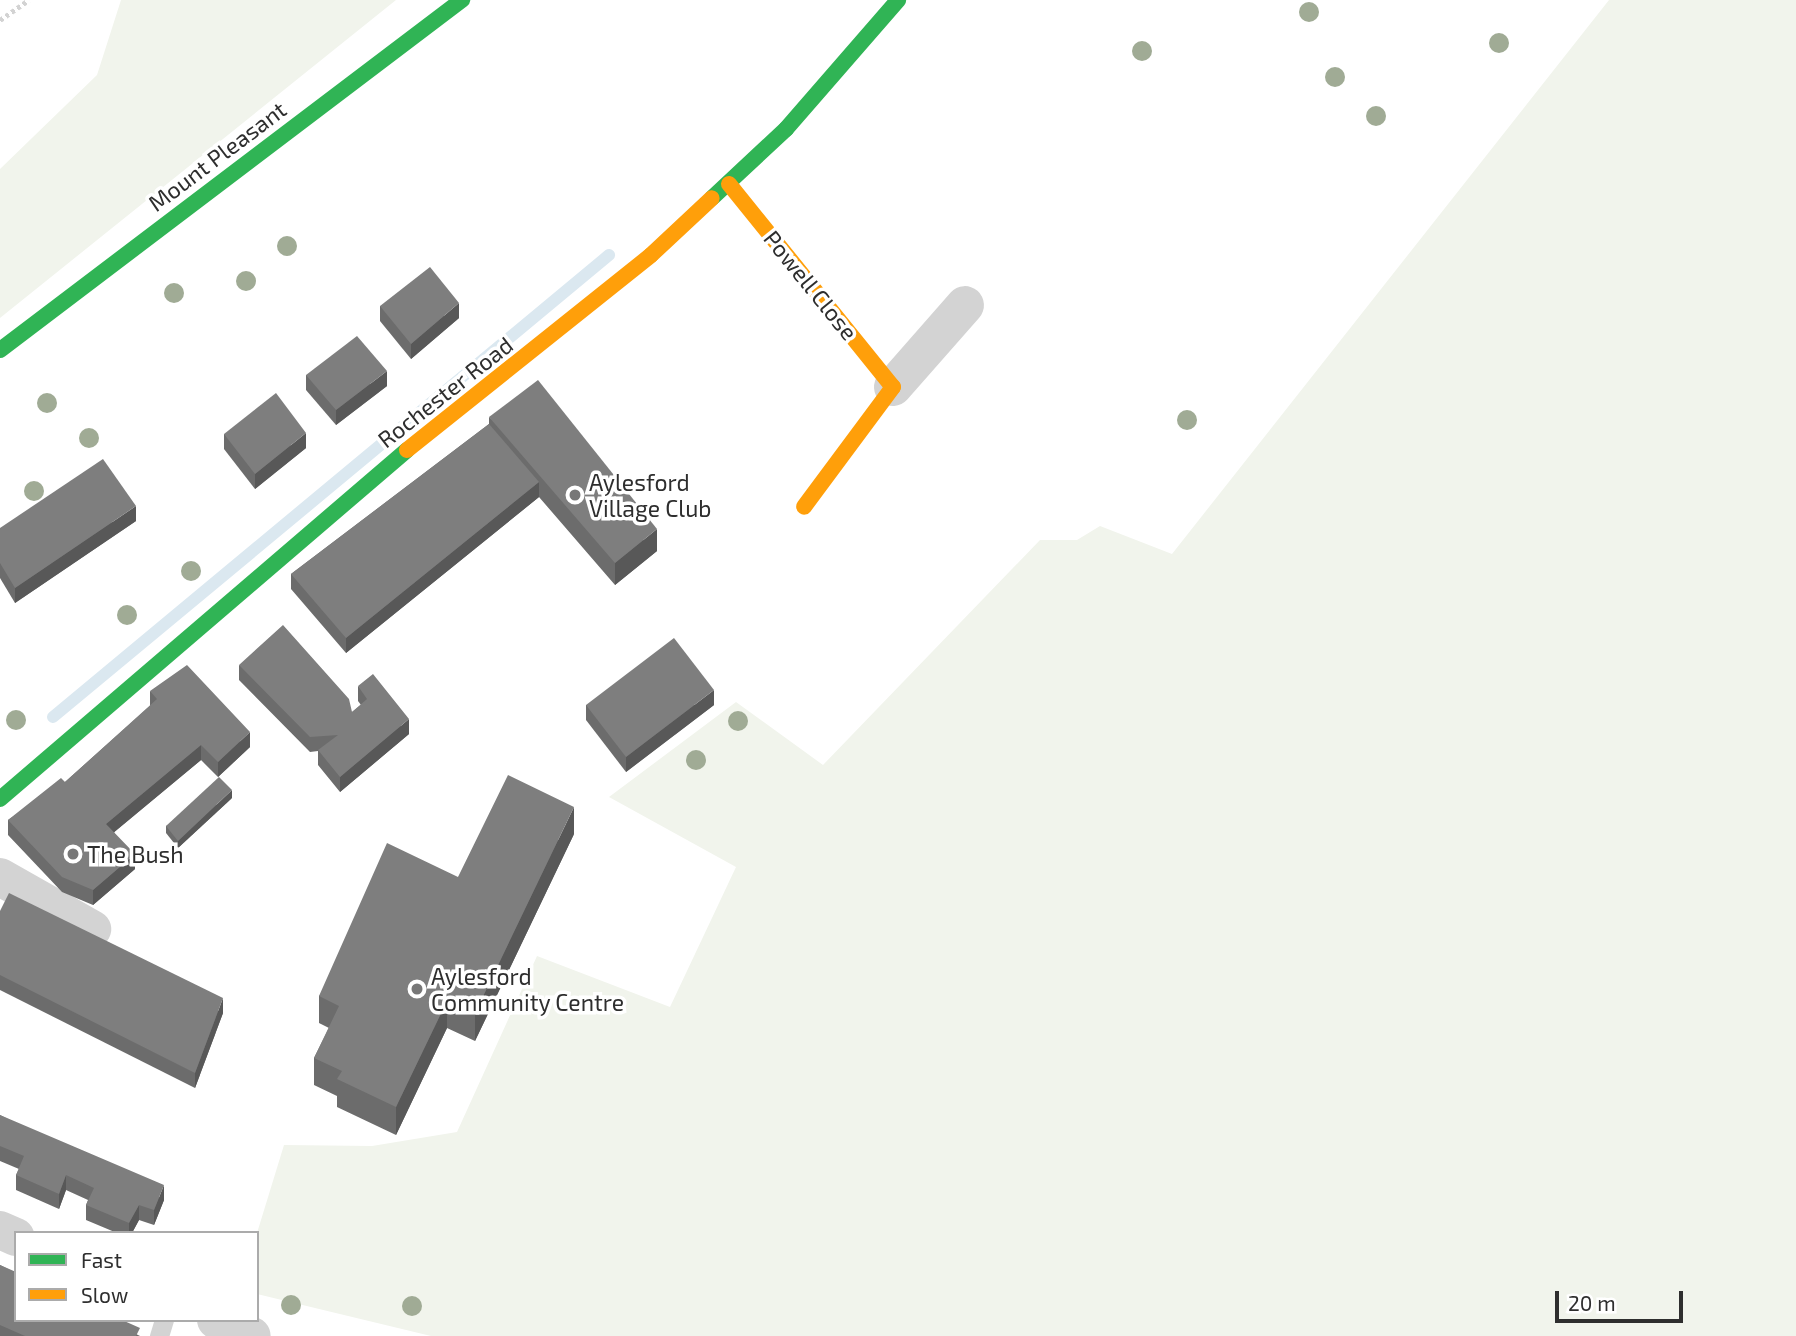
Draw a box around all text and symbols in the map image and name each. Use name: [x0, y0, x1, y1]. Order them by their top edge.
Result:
street label: Mount Pleasant: [143, 95, 291, 217]
street label: Powell Close: [758, 224, 864, 346]
street label: Rochester Road: [372, 331, 518, 453]
place label: Aylesford Village Club: [589, 468, 711, 522]
marker: Aylesford Village Club: [567, 487, 583, 503]
place label: The Bush: [87, 840, 184, 868]
marker: The Bush: [65, 846, 81, 862]
place label: Aylesford Community Centre: [431, 962, 625, 1016]
marker: Aylesford Community Centre: [409, 981, 425, 997]
legend: [14, 1231, 259, 1322]
text: Fast: [81, 1247, 122, 1272]
scale bar: [1558, 1276, 1686, 1320]
text: Slow: [81, 1282, 128, 1307]
text: 20 m: [1568, 1290, 1616, 1315]

